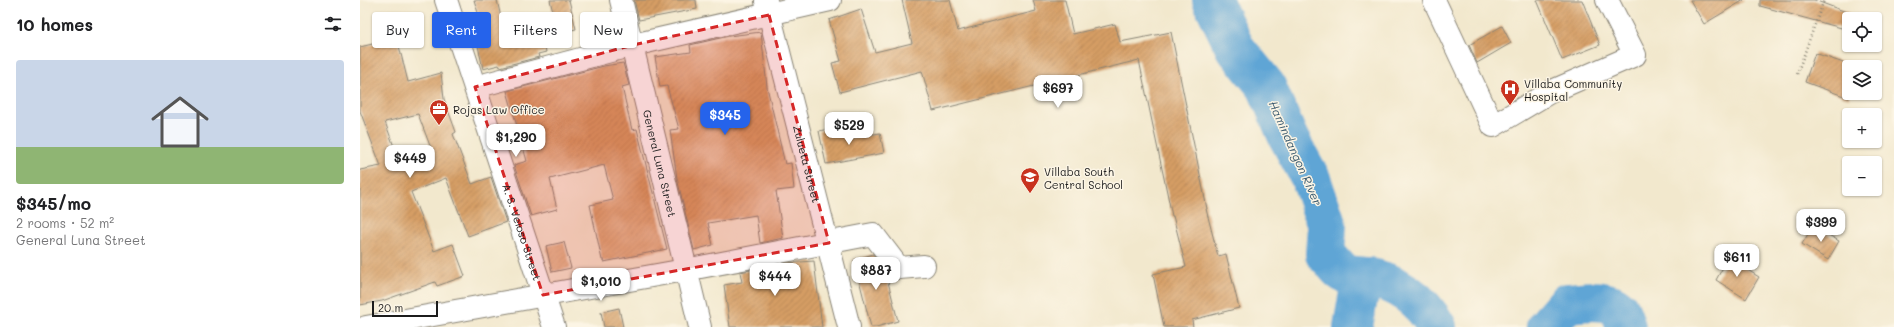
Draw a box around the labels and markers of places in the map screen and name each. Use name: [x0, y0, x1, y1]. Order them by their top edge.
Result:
pin: $697: [1034, 75, 1082, 109]
place label: Villaba Community Hospital: [1524, 76, 1622, 104]
hospital icon: Villaba Community Hospital: [1499, 78, 1521, 106]
office icon: Rojas Law Office: [428, 98, 450, 126]
place label: Rojas Law Office: [453, 102, 545, 117]
pin: $345: [701, 102, 749, 136]
pin: $529: [825, 112, 873, 146]
pin: $1,290: [483, 124, 549, 158]
pin: $449: [386, 145, 434, 179]
place label: Villaba South Central School: [1044, 164, 1123, 192]
school or university icon: Villaba South Central School: [1019, 166, 1041, 194]
pin: $399: [1797, 209, 1845, 243]
pin: $611: [1713, 244, 1761, 278]
pin: $887: [852, 257, 900, 291]
pin: $444: [751, 263, 799, 297]
pin: $1,010: [568, 268, 634, 302]

